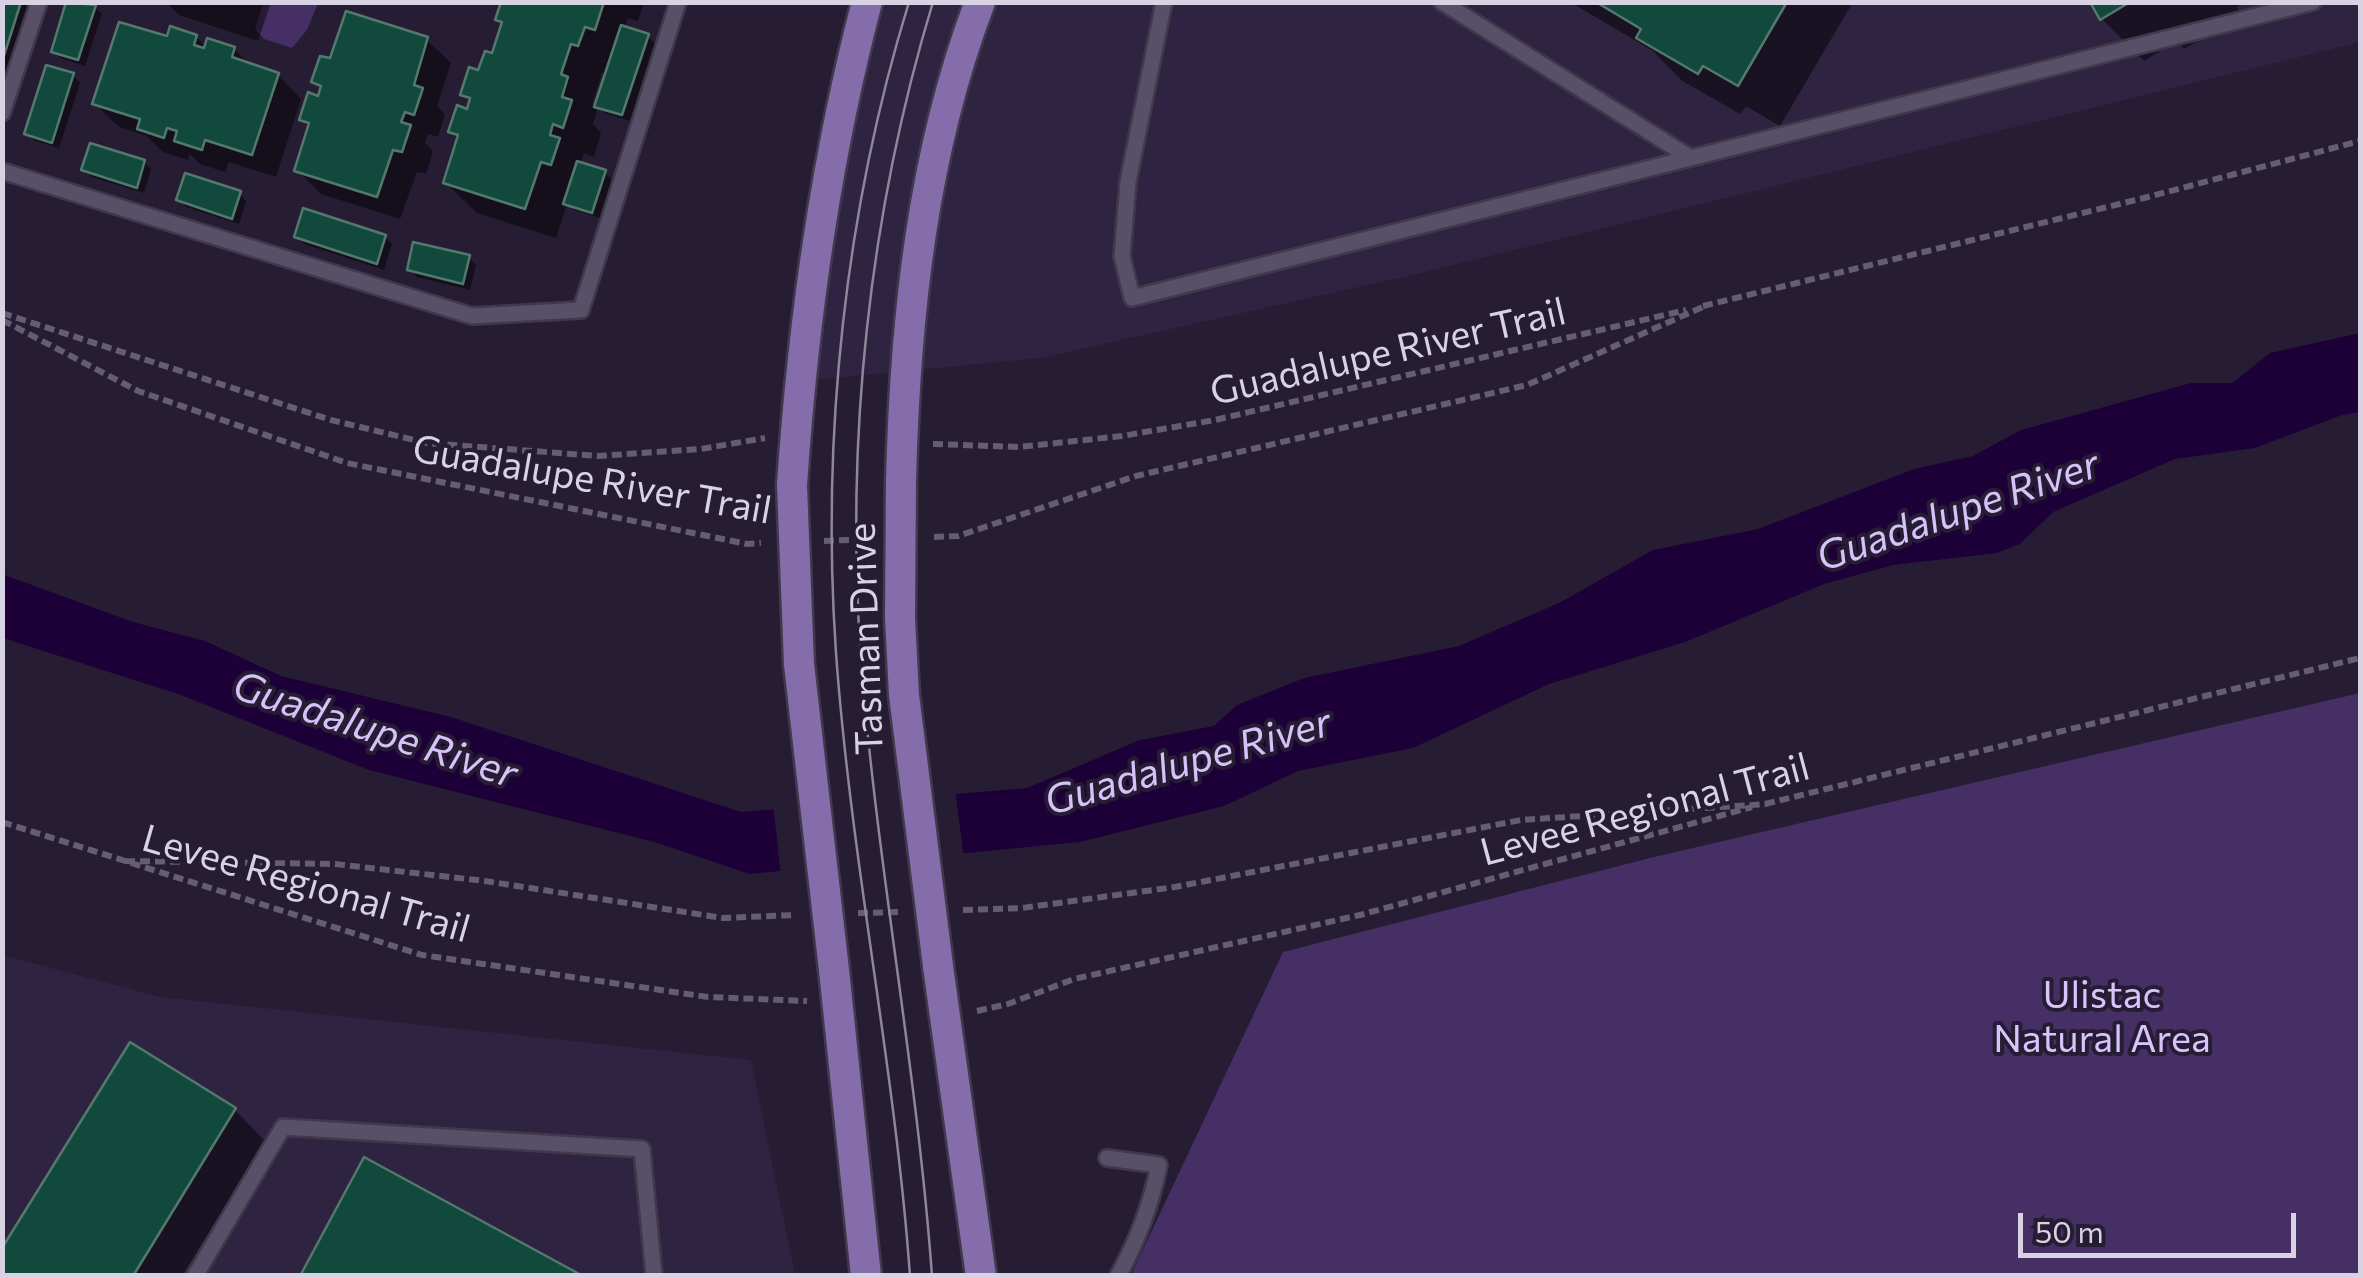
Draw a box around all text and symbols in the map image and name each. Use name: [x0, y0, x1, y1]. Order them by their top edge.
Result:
street label: Guadalupe River Trail: [1206, 289, 1570, 415]
street label: Guadalupe River Trail: [409, 426, 775, 534]
water label: Guadalupe River: [1810, 440, 2106, 582]
street label: Tasman Drive: [839, 522, 893, 756]
water label: Guadalupe River: [227, 661, 523, 799]
water label: Guadalupe River: [1039, 698, 1337, 826]
street label: Levee Regional Trail: [1476, 744, 1814, 876]
street label: Levee Regional Trail: [137, 815, 475, 953]
park label: Ulistac Natural Area: [1993, 972, 2211, 1062]
scale bar: [2023, 1193, 2300, 1255]
text: 50 m: [2035, 1212, 2104, 1249]

